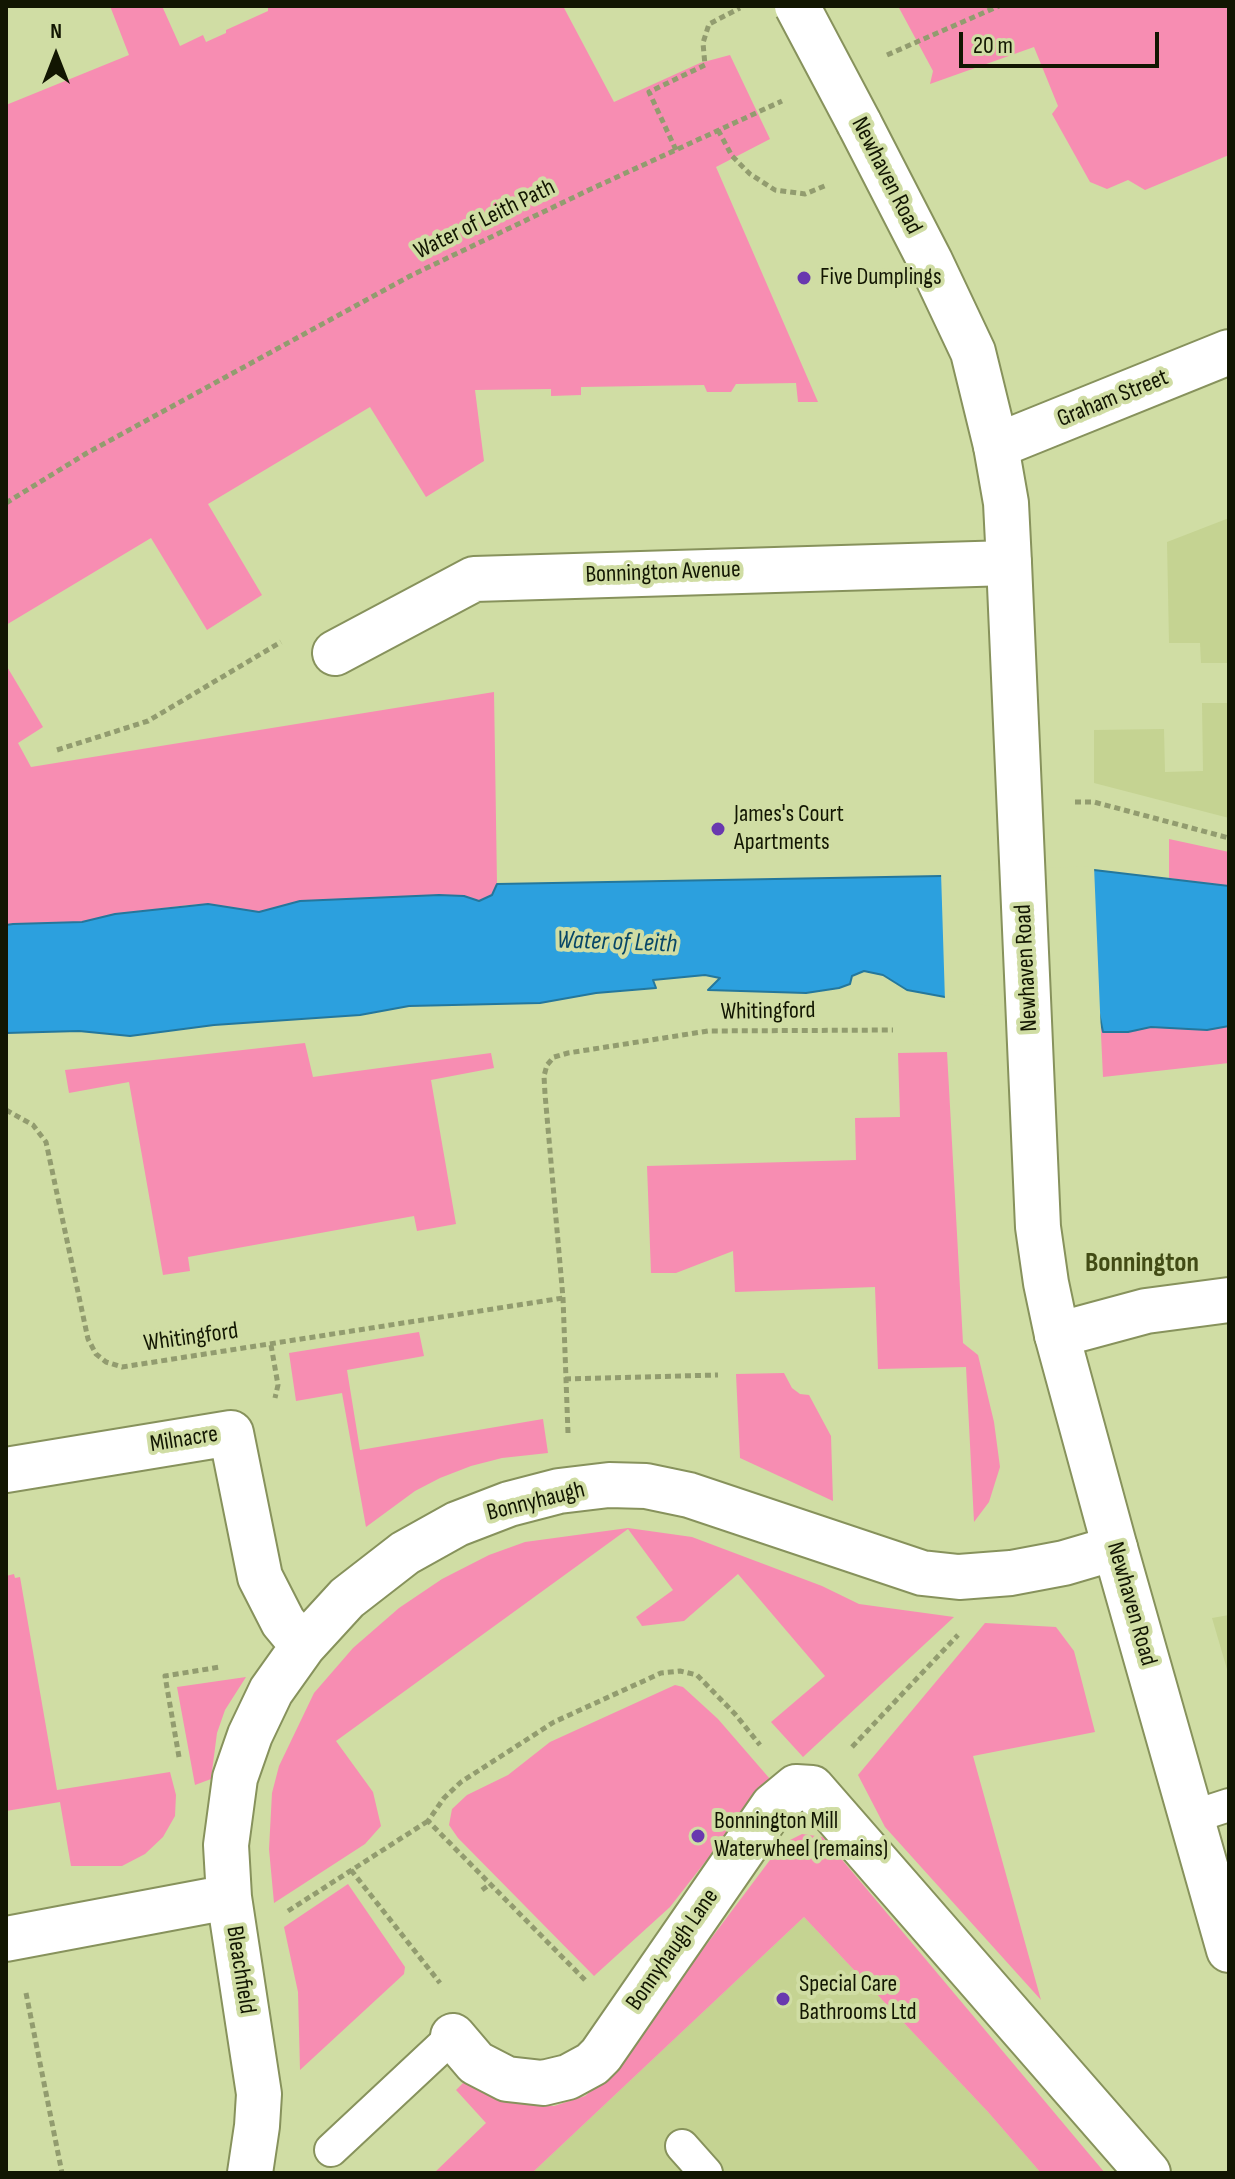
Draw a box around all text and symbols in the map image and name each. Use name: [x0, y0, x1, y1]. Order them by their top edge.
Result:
north arrow: [16, 16, 96, 96]
scale bar: [963, 16, 1163, 66]
text: N: [50, 18, 62, 45]
text: 20 m: [973, 31, 1013, 60]
street label: Newhaven Road: [844, 113, 928, 239]
street label: Water of Leith Path: [410, 173, 560, 267]
place label: Five Dumplings: [820, 264, 942, 292]
marker: Five Dumplings: [795, 269, 813, 287]
street label: Graham Street: [1053, 364, 1173, 434]
street label: Bonnington Avenue: [585, 556, 741, 590]
place label: James's Court Apartments: [734, 801, 844, 857]
marker: James's Court Apartments: [709, 820, 727, 838]
street label: Newhaven Road: [1009, 904, 1045, 1032]
water label: Water of Leith: [556, 925, 678, 961]
street label: Whitingford: [720, 997, 816, 1027]
district label: Bonnington: [1085, 1247, 1199, 1281]
street label: Whitingford: [142, 1317, 240, 1359]
street label: Milnacre: [148, 1420, 220, 1460]
street label: Bonnyhaugh: [484, 1476, 588, 1528]
street label: Newhaven Road: [1100, 1539, 1162, 1669]
place label: Bonnington Mill Waterwheel (remains): [714, 1808, 888, 1864]
marker: Bonnington Mill Waterwheel (remains): [689, 1827, 707, 1845]
street label: Bonnyhaugh Lane: [621, 1884, 725, 2016]
street label: Bleachfield: [219, 1924, 261, 2016]
place label: Special Care Bathrooms Ltd: [799, 1971, 917, 2027]
marker: Special Care Bathrooms Ltd: [774, 1990, 792, 2008]

